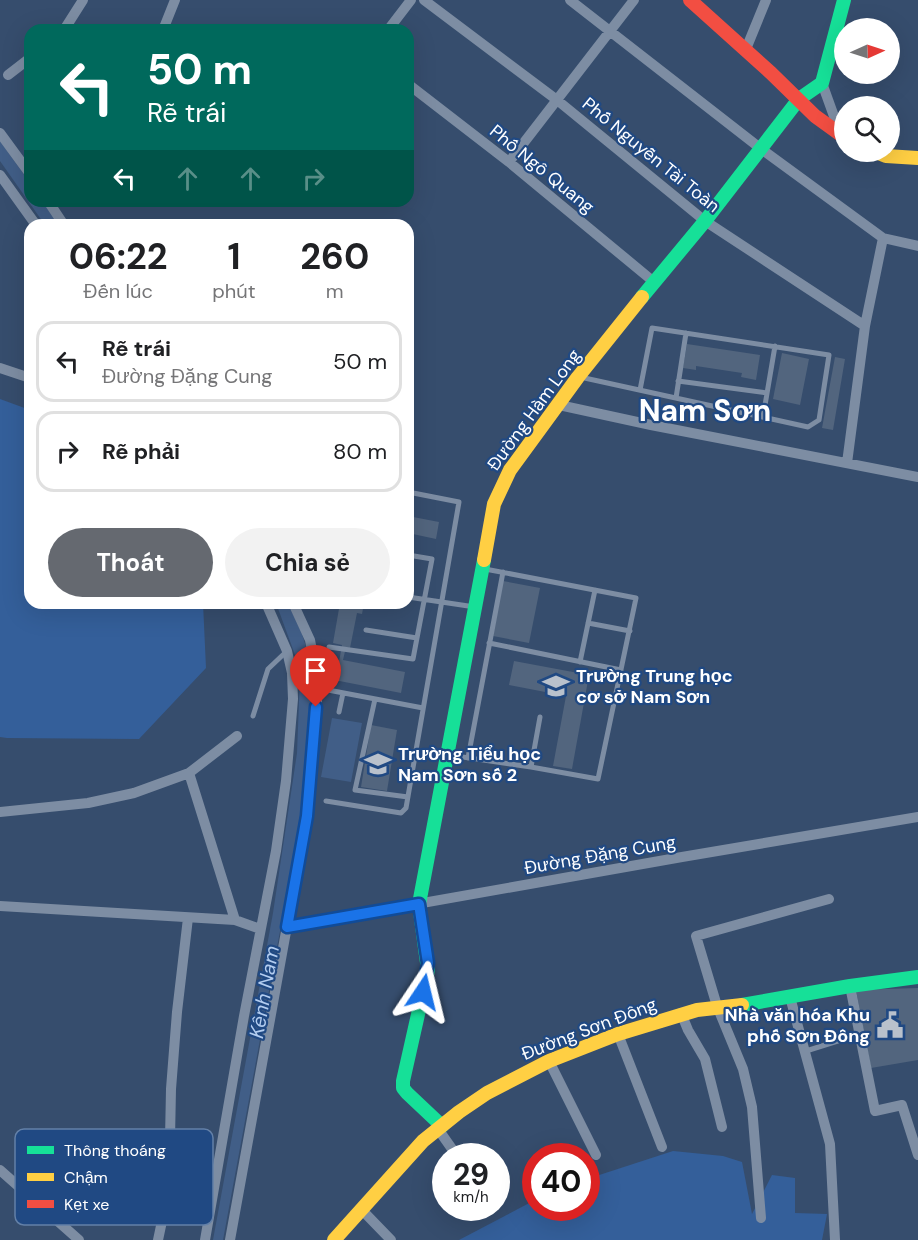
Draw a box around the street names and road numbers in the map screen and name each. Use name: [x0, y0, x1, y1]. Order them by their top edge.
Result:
street label: Phố Nguyễn Tài Toàn: [577, 92, 725, 218]
street label: Phố Ngô Quang: [485, 119, 599, 219]
street label: Đường Hàm Long: [482, 344, 586, 476]
street label: Đường Đặng Cung: [522, 830, 678, 880]
street label: Đường Sơn Đông: [518, 992, 660, 1066]

